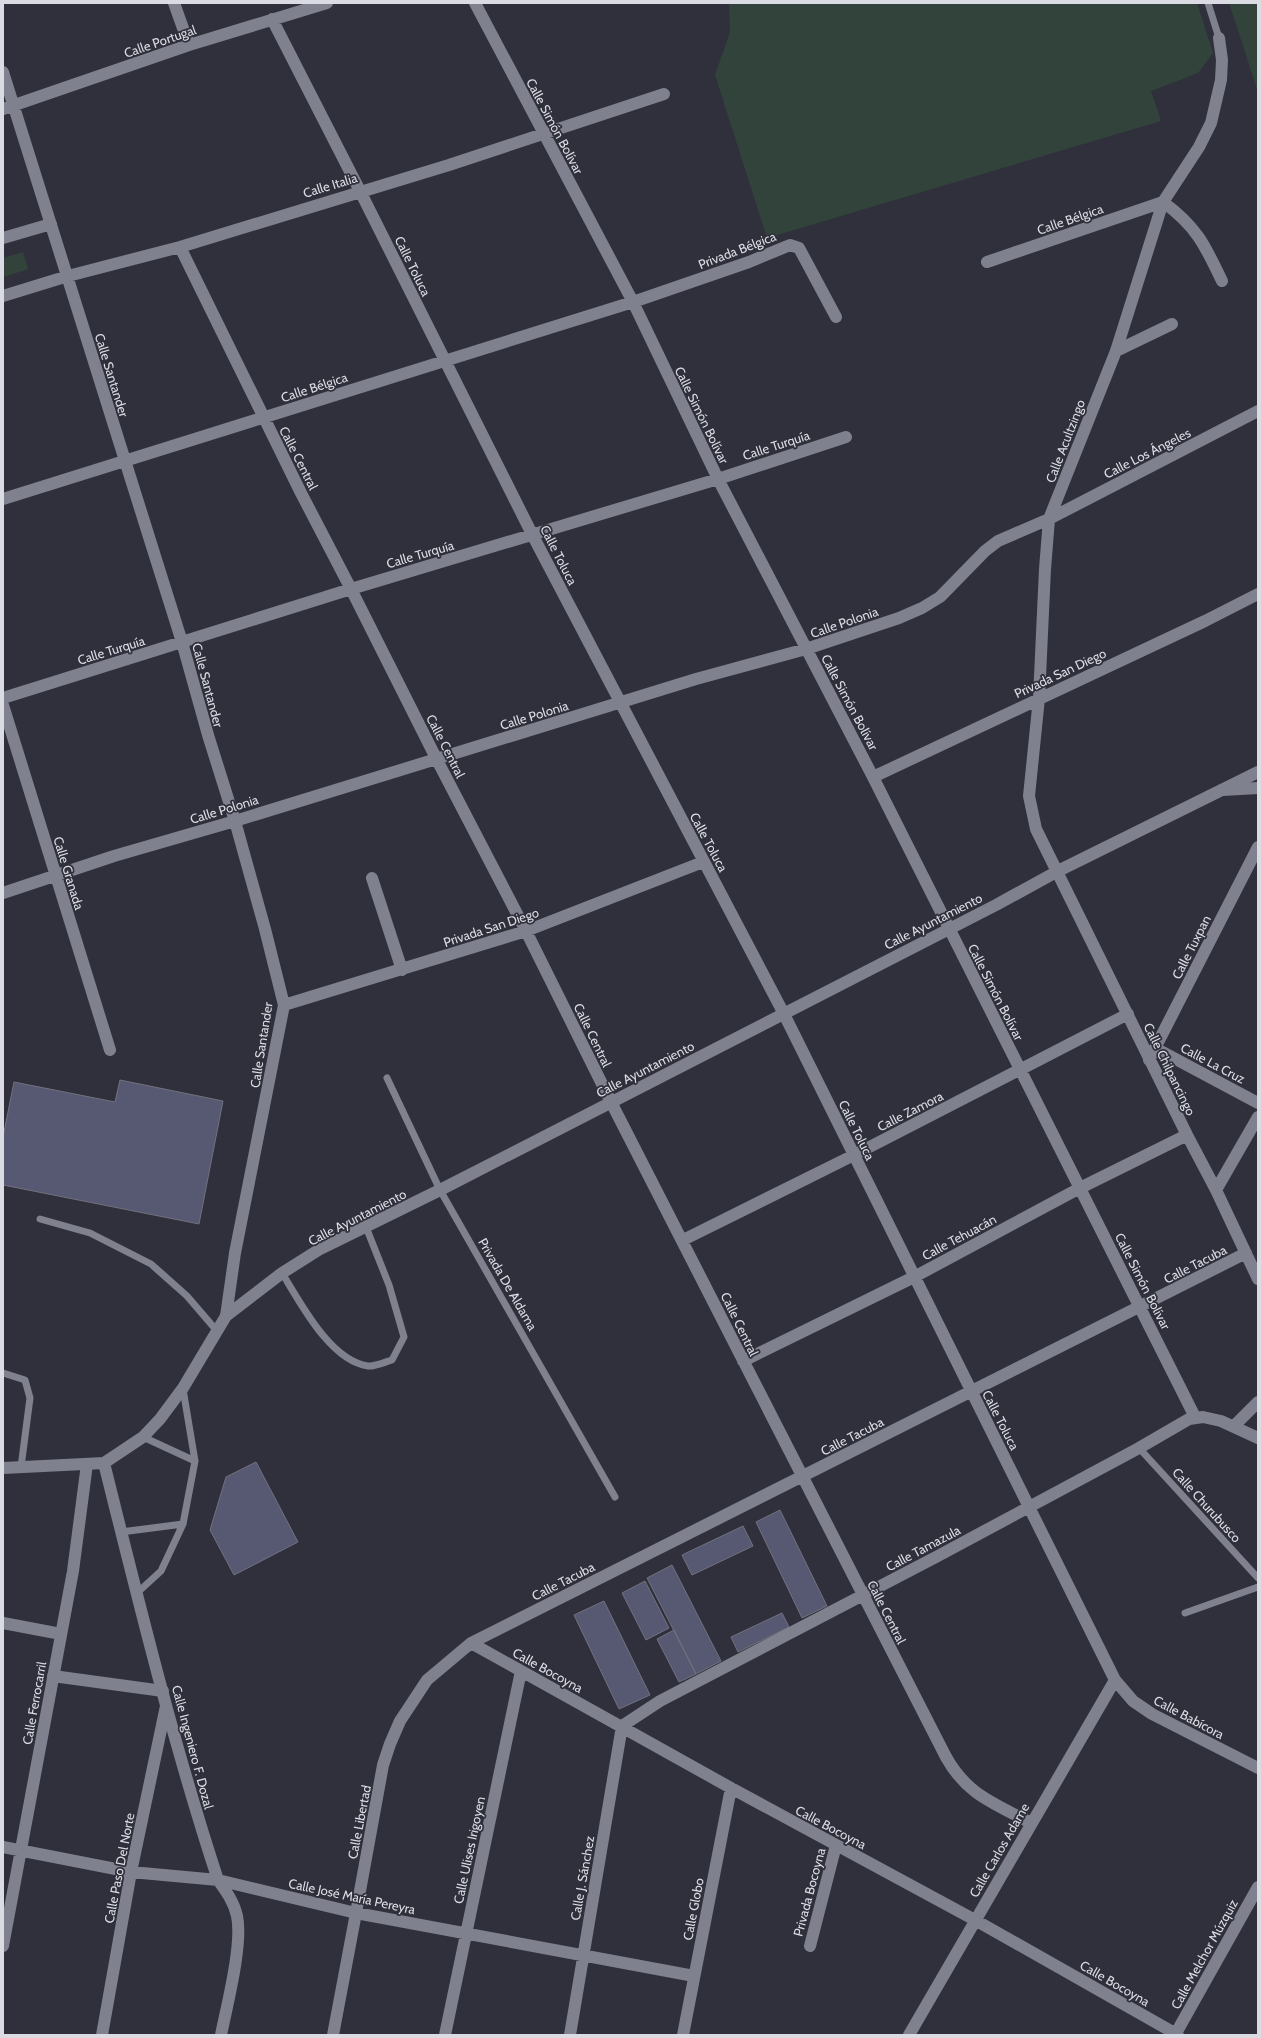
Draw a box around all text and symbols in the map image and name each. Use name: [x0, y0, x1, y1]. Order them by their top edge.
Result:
street label: Calle Portugal: [122, 21, 198, 61]
street label: Calle Simón Bolívar: [523, 75, 587, 177]
street label: Calle Italia: [301, 169, 360, 201]
street label: Calle Bélgica: [1035, 200, 1106, 238]
street label: Privada Bélgica: [696, 228, 779, 272]
street label: Calle Toluca: [392, 233, 435, 299]
street label: Calle Santander: [92, 331, 133, 420]
street label: Calle Simón Bolívar: [672, 364, 733, 467]
street label: Calle Bélgica: [279, 368, 350, 405]
street label: Calle Acultzingo: [1042, 397, 1088, 485]
street label: Calle Los Ángeles: [1101, 423, 1194, 482]
street label: Calle Central: [276, 424, 322, 492]
street label: Calle Turquía: [740, 426, 812, 463]
street label: Calle Toluca: [537, 522, 581, 588]
street label: Calle Turquía: [384, 537, 456, 571]
street label: Calle Polonia: [808, 603, 881, 641]
street label: Calle Turquía: [75, 632, 147, 668]
street label: Calle Santander: [189, 641, 227, 730]
street label: Privada San Diego: [1012, 645, 1108, 701]
street label: Calle Simón Bolívar: [818, 651, 882, 753]
street label: Calle Polonia: [498, 697, 571, 733]
street label: Calle Central: [423, 712, 469, 780]
street label: Calle Polonia: [188, 791, 261, 827]
street label: Calle Toluca: [687, 810, 732, 875]
street label: Calle Granada: [50, 834, 88, 912]
street label: Calle Ayuntamiento: [881, 889, 985, 953]
street label: Privada San Diego: [441, 904, 541, 950]
street label: Calle Tuxpan: [1168, 912, 1214, 982]
street label: Calle Simón Bolívar: [965, 941, 1028, 1044]
street label: Calle Santander: [246, 1000, 276, 1089]
street label: Calle Central: [571, 1000, 615, 1070]
street label: Calle Chilpancingo: [1141, 1020, 1199, 1118]
street label: Calle Ayuntamiento: [593, 1037, 697, 1101]
street label: Calle La Cruz: [1178, 1039, 1248, 1087]
street label: Calle Zamora: [874, 1087, 946, 1134]
street label: Calle Toluca: [836, 1097, 879, 1163]
street label: Calle Ayuntamiento: [305, 1185, 409, 1249]
street label: Calle Tehuacán: [919, 1211, 999, 1263]
street label: Calle Simón Bolívar: [1112, 1230, 1175, 1333]
street label: Privada De Aldama: [475, 1235, 541, 1334]
street label: Calle Tacuba: [1161, 1241, 1230, 1287]
street label: Calle Central: [718, 1289, 762, 1359]
street label: Calle Toluca: [979, 1387, 1023, 1453]
street label: Calle Tacuba: [818, 1413, 887, 1459]
street label: Calle Churubusco: [1169, 1464, 1245, 1546]
street label: Calle Tamazula: [883, 1521, 964, 1574]
street label: Calle Tacuba: [529, 1558, 598, 1604]
street label: Calle Central: [864, 1578, 910, 1646]
street label: Calle Bocoyna: [510, 1644, 587, 1696]
street label: Calle Ferrocarril: [19, 1660, 49, 1746]
street label: Calle Ingeniero F. Dozal: [169, 1683, 217, 1811]
street label: Calle Babícora: [1151, 1692, 1227, 1743]
street label: Calle Libertad: [344, 1784, 374, 1860]
street label: Calle Ulises Irigoyen: [450, 1795, 488, 1905]
street label: Calle Carlos Adame: [966, 1800, 1033, 1900]
street label: Calle Bocoyna: [793, 1802, 870, 1853]
street label: Calle Paso Del Norte: [100, 1811, 138, 1925]
street label: Calle J. Sánchez: [567, 1834, 597, 1922]
street label: Privada Bocoyna: [790, 1845, 829, 1938]
street label: Calle José María Pereyra: [287, 1875, 418, 1917]
street label: Calle Globo: [679, 1877, 707, 1941]
street label: Calle Melchor Múzquiz: [1167, 1896, 1241, 2012]
street label: Calle Bocoyna: [1077, 1957, 1153, 2010]

